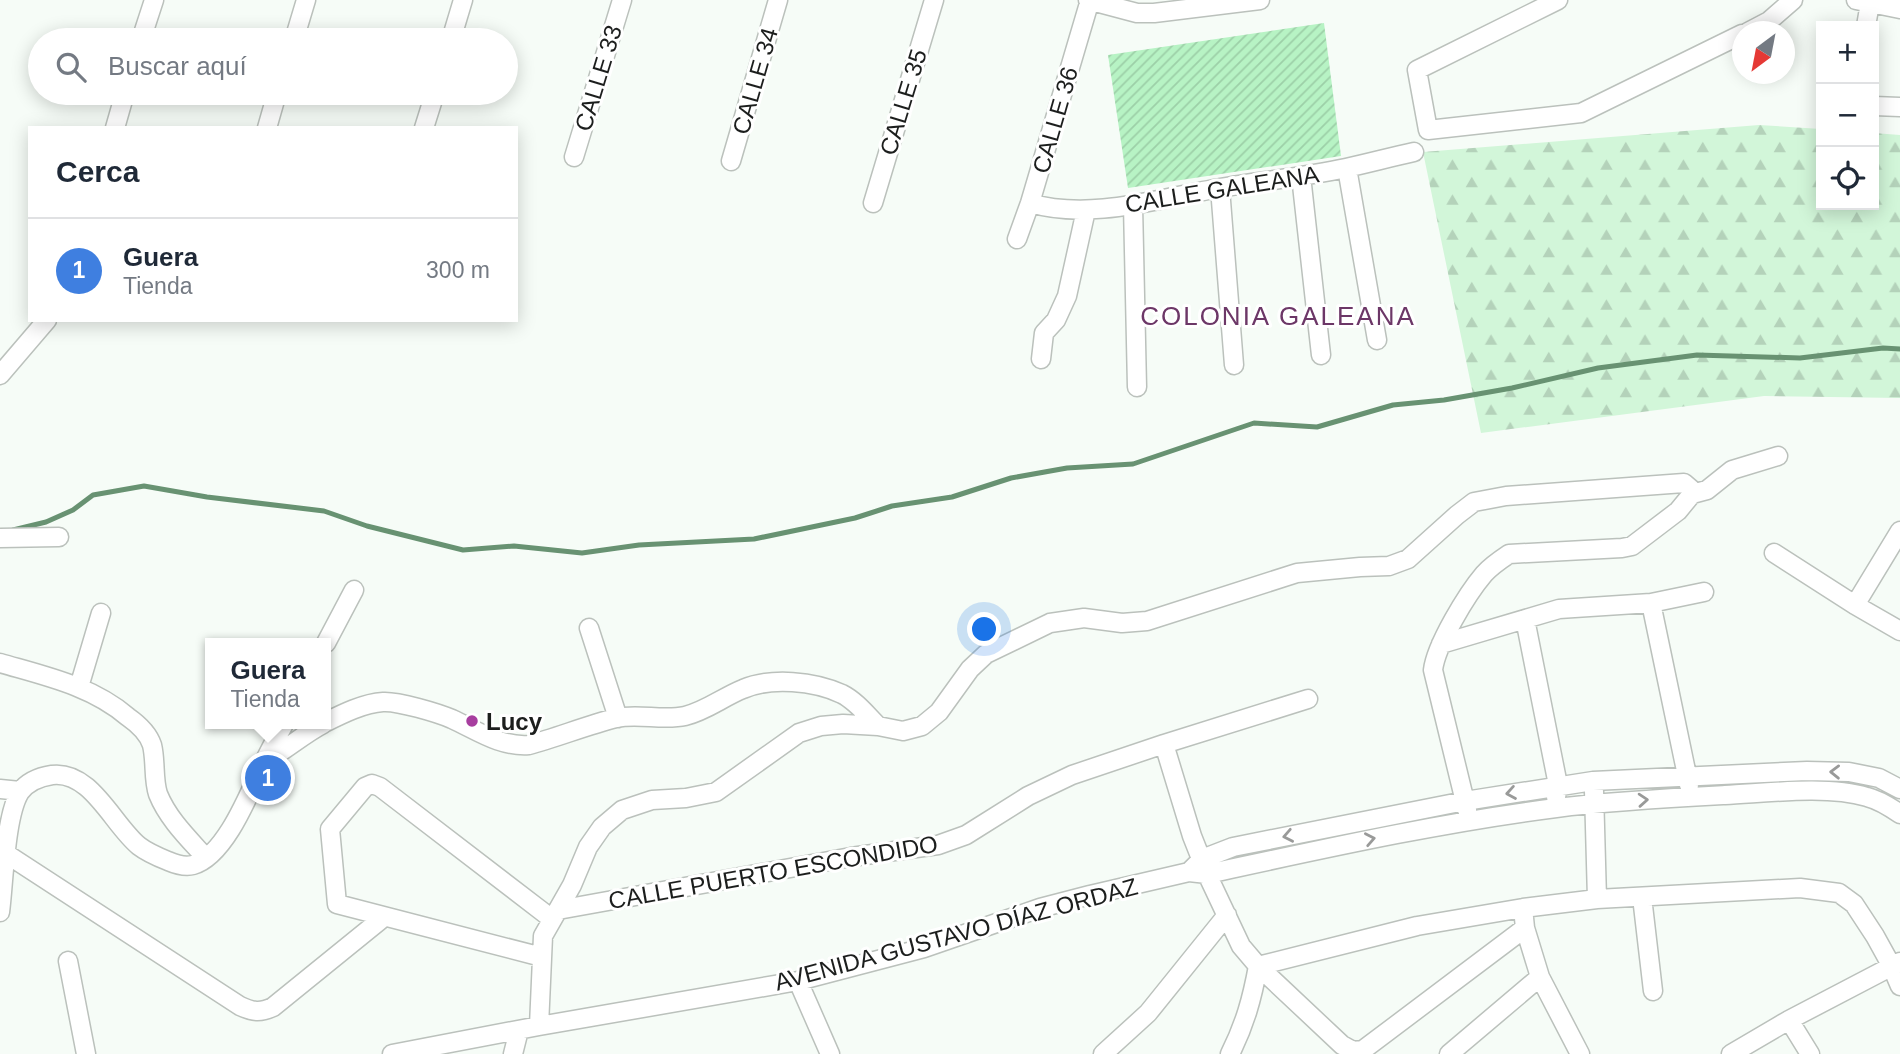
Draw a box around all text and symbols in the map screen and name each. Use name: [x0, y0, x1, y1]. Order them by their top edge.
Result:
north arrow: [1732, 21, 1795, 84]
map controls: [1816, 21, 1879, 210]
button: +: [1816, 21, 1879, 84]
street label: CALLE 33: [569, 22, 627, 134]
street label: CALLE 34: [727, 25, 783, 137]
search box: [28, 28, 518, 105]
street label: CALLE 35: [874, 46, 932, 158]
icon: search: [52, 48, 90, 86]
text: Buscar aquí: [108, 51, 247, 81]
street label: CALLE 36: [1027, 64, 1083, 176]
button: −: [1816, 84, 1879, 147]
button: locate: [1816, 147, 1879, 210]
text: Cerca: [56, 155, 139, 188]
street label: CALLE GALEANA: [1123, 160, 1321, 218]
text: Guera: [123, 242, 198, 272]
text: 1: [73, 257, 85, 283]
text: 300 m: [426, 257, 490, 283]
text: Tienda: [123, 273, 192, 299]
district label: COLONIA GALEANA: [1140, 301, 1416, 331]
your location: [967, 612, 1001, 646]
popup: [205, 638, 331, 729]
text: Guera: [230, 655, 306, 685]
text: Tienda: [230, 686, 300, 712]
place label: Lucy: [486, 708, 543, 735]
marker: Lucy: [464, 713, 480, 729]
pin: 1: [245, 752, 291, 804]
one-way arrow: [1829, 764, 1840, 779]
one-way arrow: [1505, 785, 1517, 800]
one-way arrow: [1638, 793, 1649, 808]
one-way arrow: [1282, 828, 1294, 843]
street label: CALLE PUERTO ESCONDIDO: [606, 830, 940, 914]
one-way arrow: [1364, 833, 1376, 848]
street label: AVENIDA GUSTAVO DÍAZ ORDAZ: [772, 872, 1140, 996]

